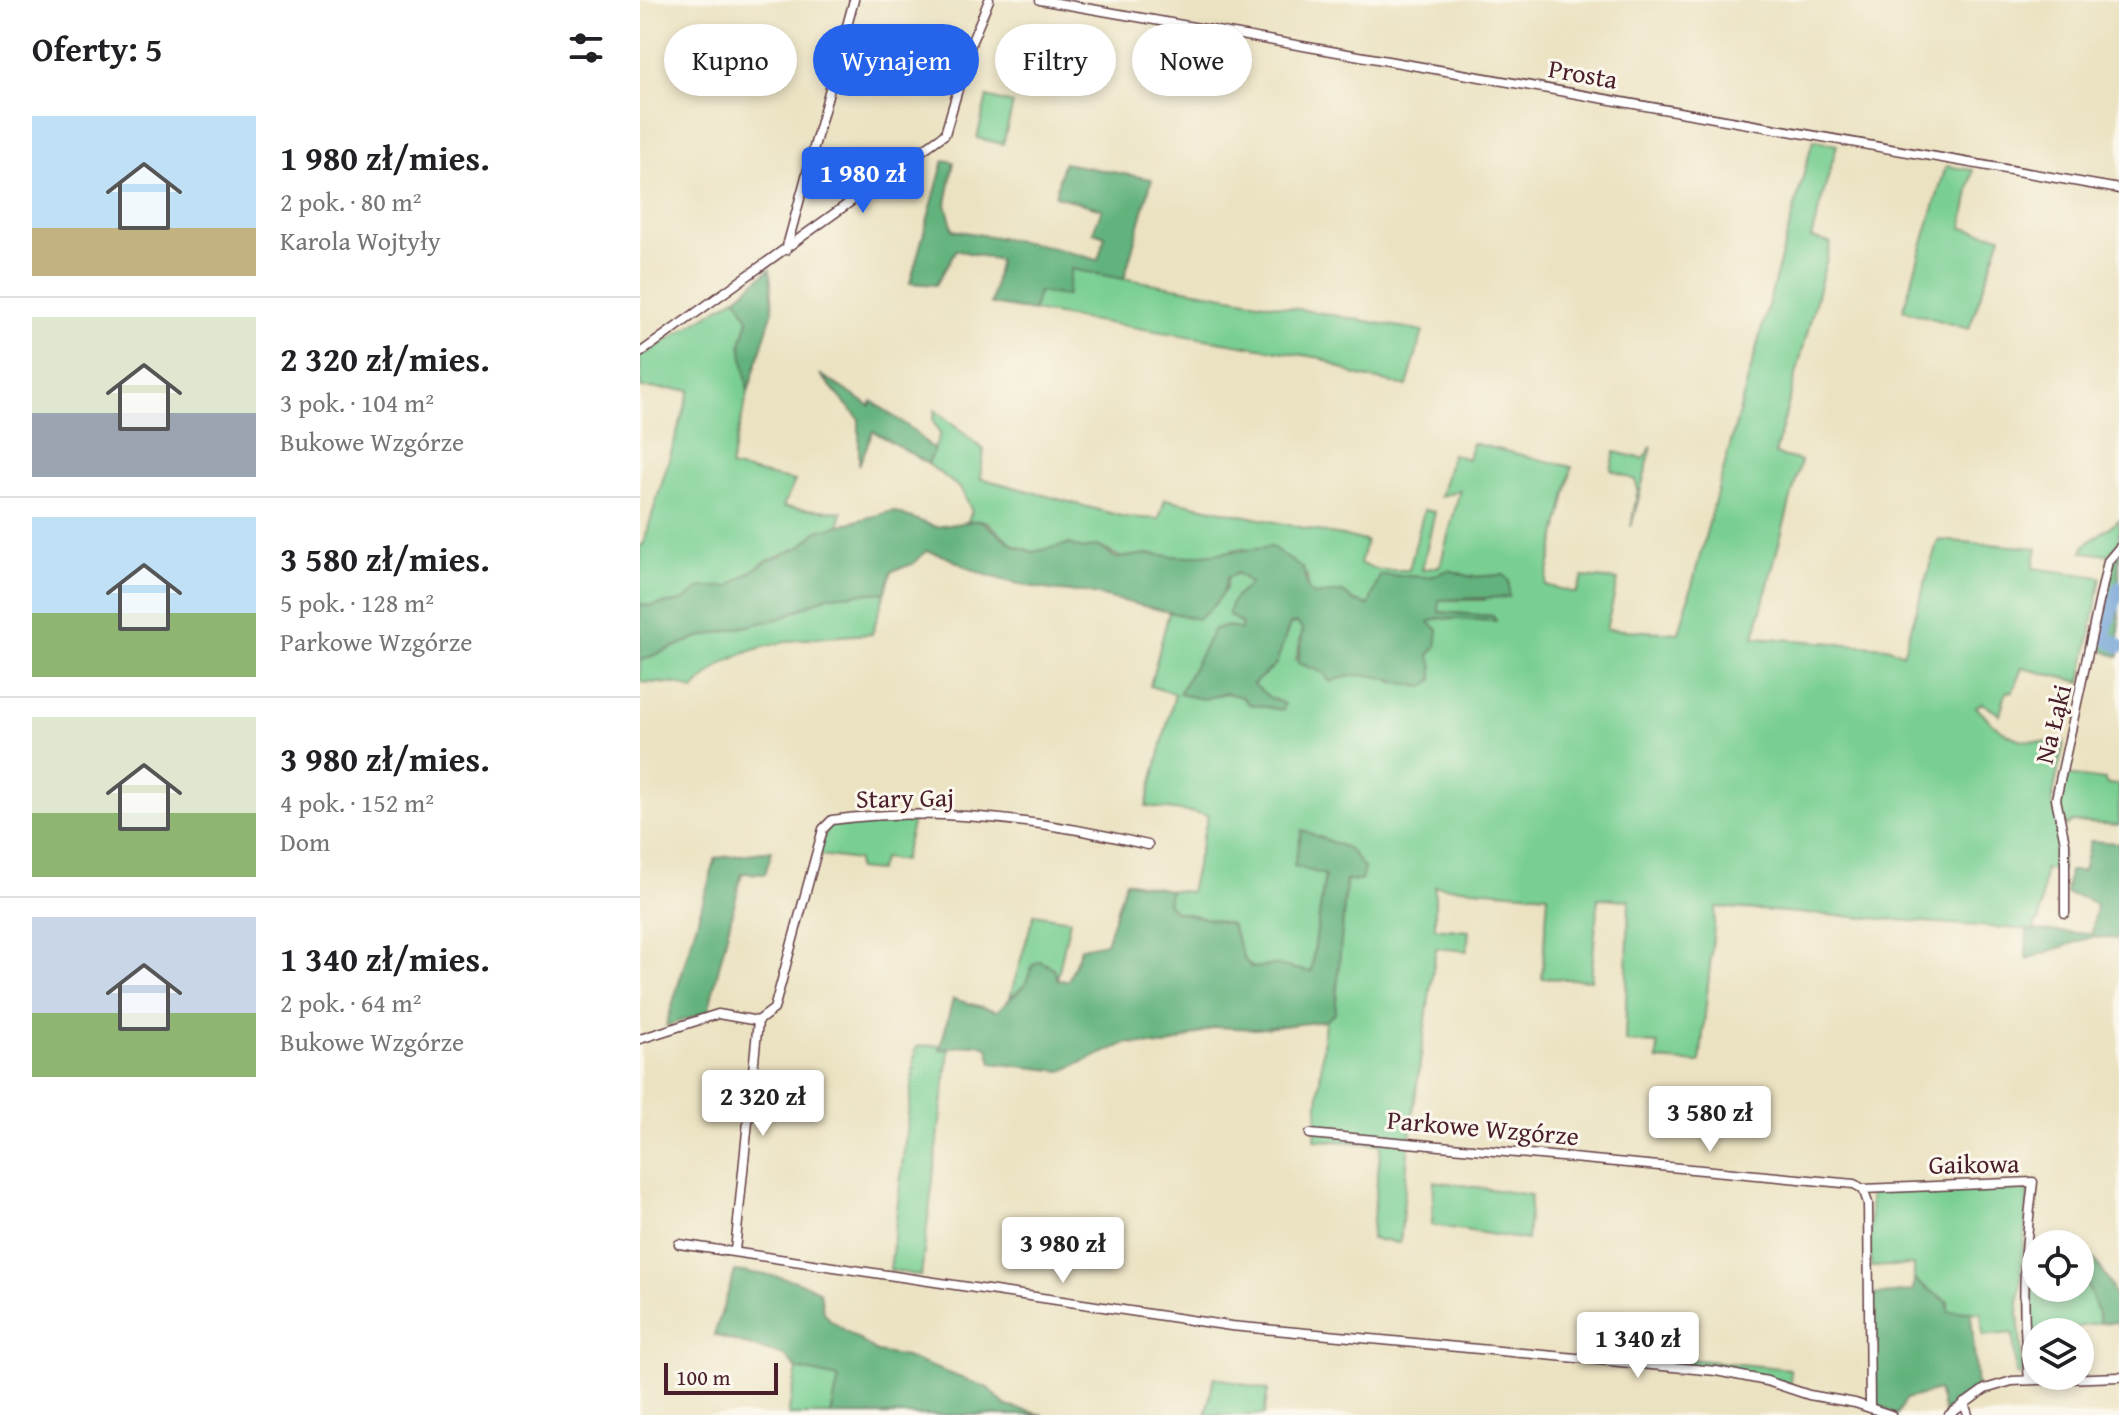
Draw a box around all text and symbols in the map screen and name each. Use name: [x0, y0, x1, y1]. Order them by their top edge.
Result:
text: Oferty: 5: [32, 24, 163, 73]
chip: Kupno: [664, 24, 797, 96]
chip: Wynajem: [813, 24, 979, 96]
chip: Filtry: [995, 24, 1116, 96]
chip: Nowe: [1132, 24, 1252, 96]
icon: filters: [564, 26, 608, 70]
street label: Prosta: [1546, 48, 1621, 99]
text: 1 980 zł/mies.: [280, 133, 490, 182]
pin: 1 980 zł: [780, 147, 946, 215]
icon: home: [96, 148, 192, 244]
text: 1 980 zł: [820, 153, 906, 192]
text: 2 pok. · 80 m²: [280, 182, 422, 221]
text: Karola Wojtyły: [280, 221, 441, 260]
text: 2 320 zł/mies.: [280, 334, 490, 383]
icon: home: [96, 349, 192, 445]
text: 3 pok. · 104 m²: [280, 383, 434, 422]
text: Bukowe Wzgórze: [280, 422, 464, 461]
text: 3 580 zł/mies.: [280, 534, 490, 583]
icon: home: [96, 549, 192, 645]
text: 5 pok. · 128 m²: [280, 583, 434, 622]
text: Parkowe Wzgórze: [280, 622, 472, 661]
street label: Na Łąki: [2024, 680, 2081, 768]
text: 3 980 zł/mies.: [280, 734, 490, 783]
icon: home: [96, 749, 192, 845]
street label: Stary Gaj: [856, 777, 954, 818]
text: 4 pok. · 152 m²: [280, 783, 434, 822]
text: Dom: [280, 822, 330, 861]
text: 1 340 zł/mies.: [280, 934, 490, 983]
icon: home: [96, 949, 192, 1045]
text: 2 pok. · 64 m²: [280, 983, 422, 1022]
text: Bukowe Wzgórze: [280, 1022, 464, 1061]
pin: 2 320 zł: [680, 1070, 846, 1138]
text: 2 320 zł: [720, 1076, 806, 1115]
pin: 3 580 zł: [1627, 1086, 1793, 1154]
text: 3 580 zł: [1667, 1092, 1753, 1131]
street label: Parkowe Wzgórze: [1386, 1100, 1581, 1155]
street label: Gaikowa: [1928, 1143, 2020, 1184]
pin: 3 980 zł: [980, 1217, 1146, 1285]
text: 3 980 zł: [1020, 1223, 1106, 1262]
map controls: [2022, 1230, 2094, 1390]
button: locate: [2022, 1230, 2094, 1302]
pin: 1 340 zł: [1555, 1312, 1721, 1380]
text: 1 340 zł: [1595, 1318, 1681, 1357]
button: layers: [2022, 1318, 2094, 1390]
scale bar: [664, 1359, 778, 1395]
text: 100 m: [676, 1361, 731, 1393]

